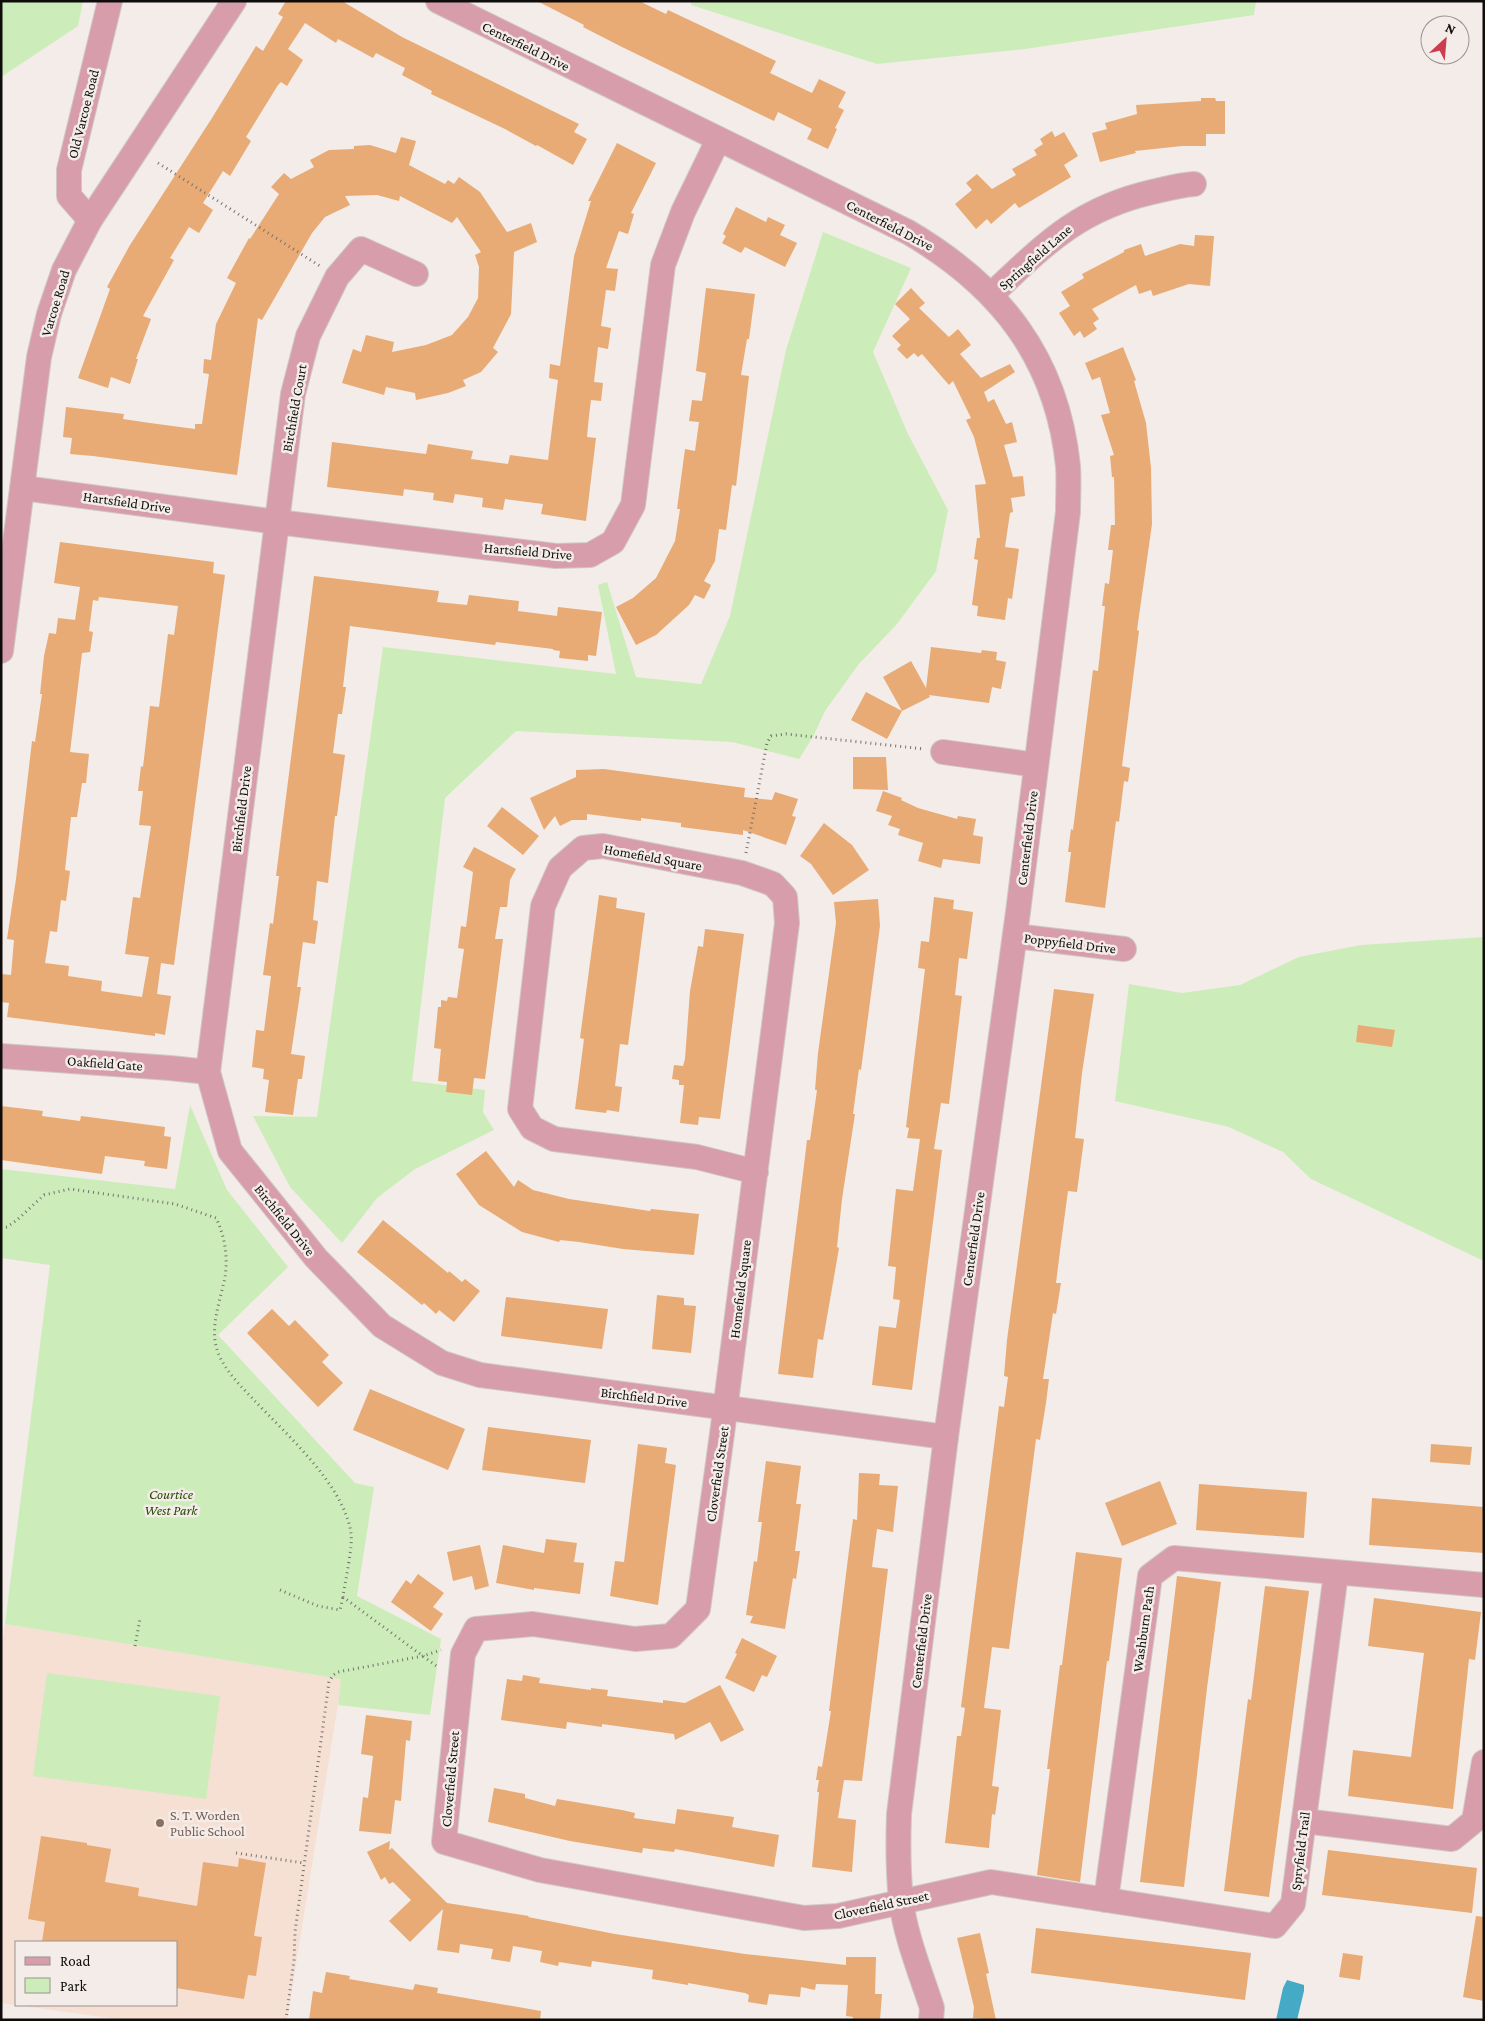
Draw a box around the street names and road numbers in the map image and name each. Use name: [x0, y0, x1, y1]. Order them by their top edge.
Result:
street label: Centerfield Drive: [480, 18, 572, 74]
street label: Old Varcoe Road: [64, 67, 102, 160]
street label: Centerfield Drive: [844, 196, 936, 254]
street label: Springfield Lane: [995, 221, 1075, 293]
street label: Varcoe Road: [37, 267, 73, 338]
street label: Birchfield Court: [278, 363, 310, 453]
street label: Hartsfield Drive: [82, 488, 172, 516]
street label: Hartsfield Drive: [483, 539, 573, 563]
street label: Birchfield Drive: [228, 765, 254, 853]
street label: Centerfield Drive: [1013, 790, 1041, 886]
street label: Homefield Square: [603, 841, 703, 873]
street label: Poppyfield Drive: [1023, 929, 1117, 957]
street label: Oakfield Gate: [67, 1052, 143, 1074]
street label: Birchfield Drive: [251, 1181, 319, 1259]
street label: Centerfield Drive: [958, 1191, 988, 1287]
street label: Homefield Square: [726, 1239, 754, 1339]
street label: Birchfield Drive: [600, 1384, 688, 1410]
street label: Cloverfield Street: [702, 1425, 732, 1523]
street label: Washburn Path: [1129, 1584, 1157, 1673]
street label: Centerfield Drive: [907, 1593, 935, 1689]
street label: Cloverfield Street: [438, 1730, 462, 1828]
street label: Spryfield Trail: [1287, 1811, 1313, 1891]
street label: Cloverfield Street: [832, 1887, 930, 1923]

